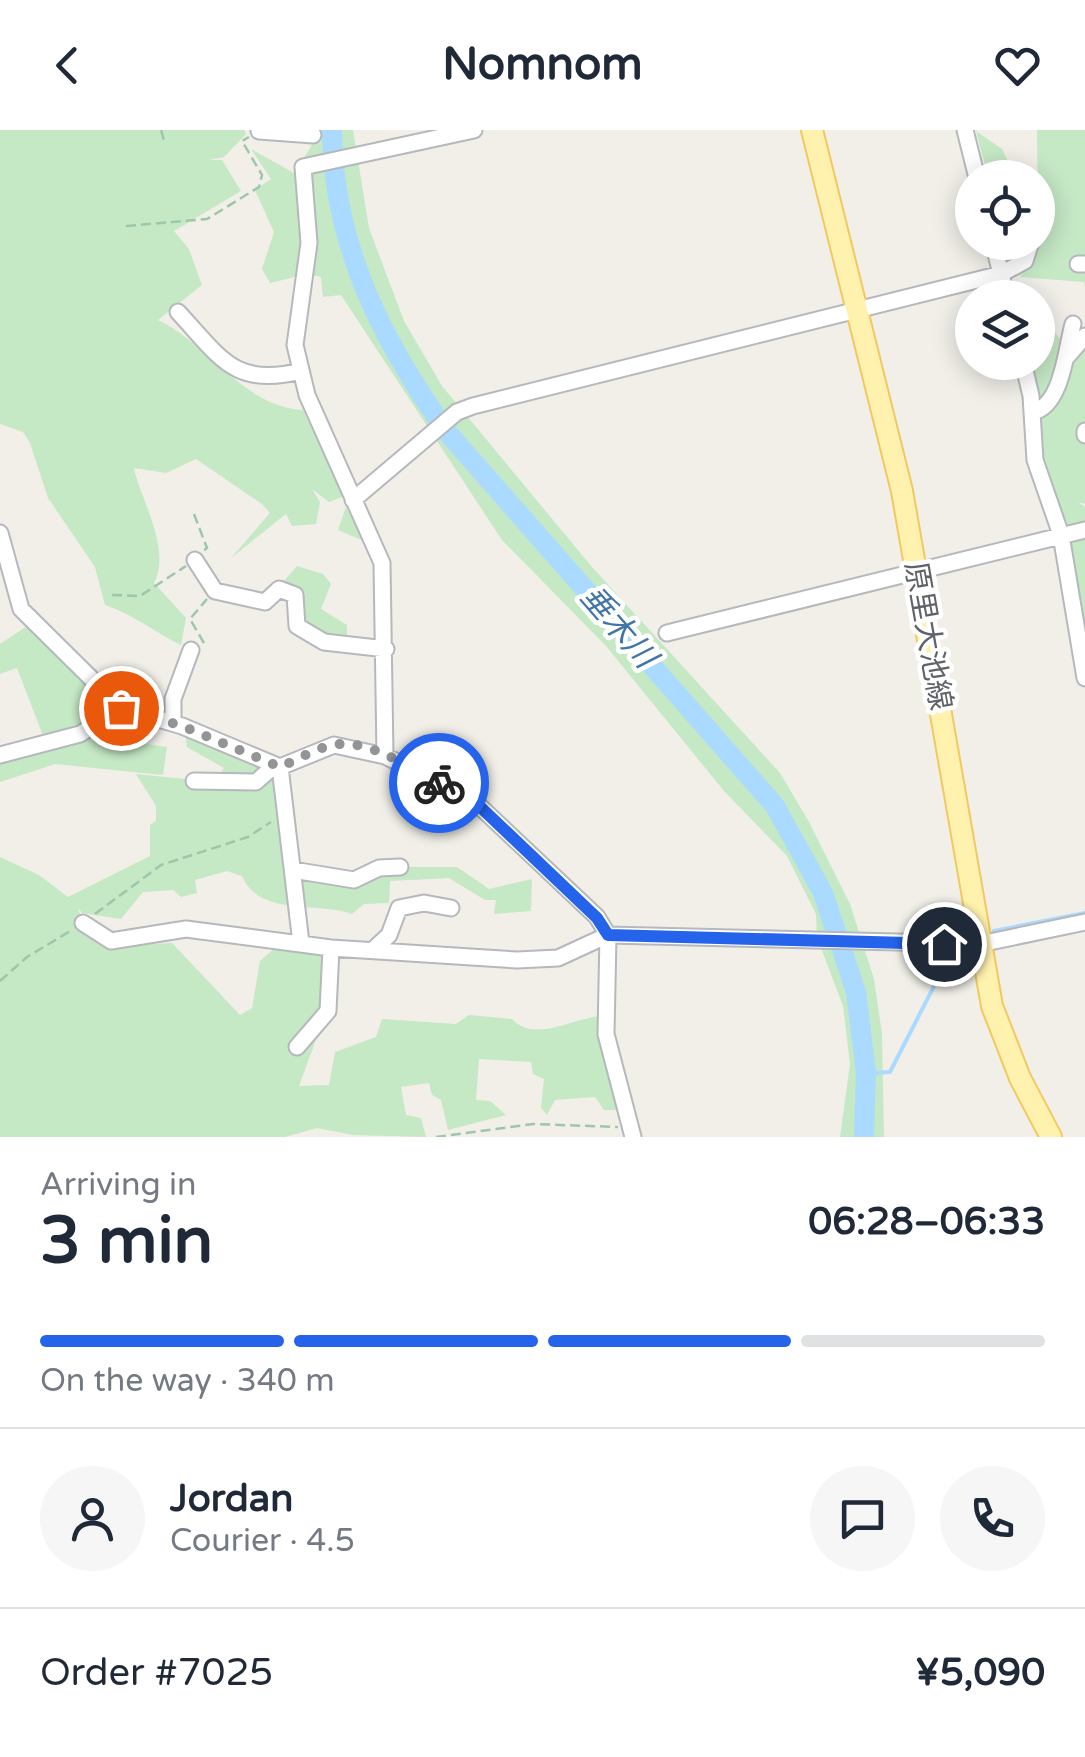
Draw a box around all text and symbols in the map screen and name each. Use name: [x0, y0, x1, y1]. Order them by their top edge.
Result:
icon: back: [40, 38, 95, 93]
text: Nomnom: [442, 38, 643, 92]
icon: heart: [990, 38, 1045, 93]
map controls: [955, 160, 1055, 380]
button: locate: [955, 160, 1055, 260]
button: layers: [955, 280, 1055, 380]
street label: 原里大池線: [897, 559, 959, 713]
water label: 垂木川: [572, 578, 666, 678]
pin: [79, 666, 164, 751]
icon: bag: [94, 681, 149, 736]
courier: [389, 733, 489, 833]
icon: bike: [412, 756, 467, 811]
pin: [902, 902, 987, 987]
icon: home: [917, 917, 972, 972]
text: Arriving in: [40, 1166, 197, 1204]
text: 06:28–06:33: [808, 1199, 1045, 1245]
text: 3 min: [40, 1202, 213, 1281]
text: On the way · 340 m: [40, 1362, 335, 1400]
button: person: [40, 1466, 145, 1571]
button: chat: [810, 1466, 915, 1571]
button: phone: [940, 1466, 1045, 1571]
text: Jordan: [170, 1476, 293, 1522]
text: Courier · 4.5: [170, 1522, 355, 1560]
text: Order #7025: [40, 1650, 273, 1696]
text: ¥5,090: [915, 1650, 1045, 1696]

